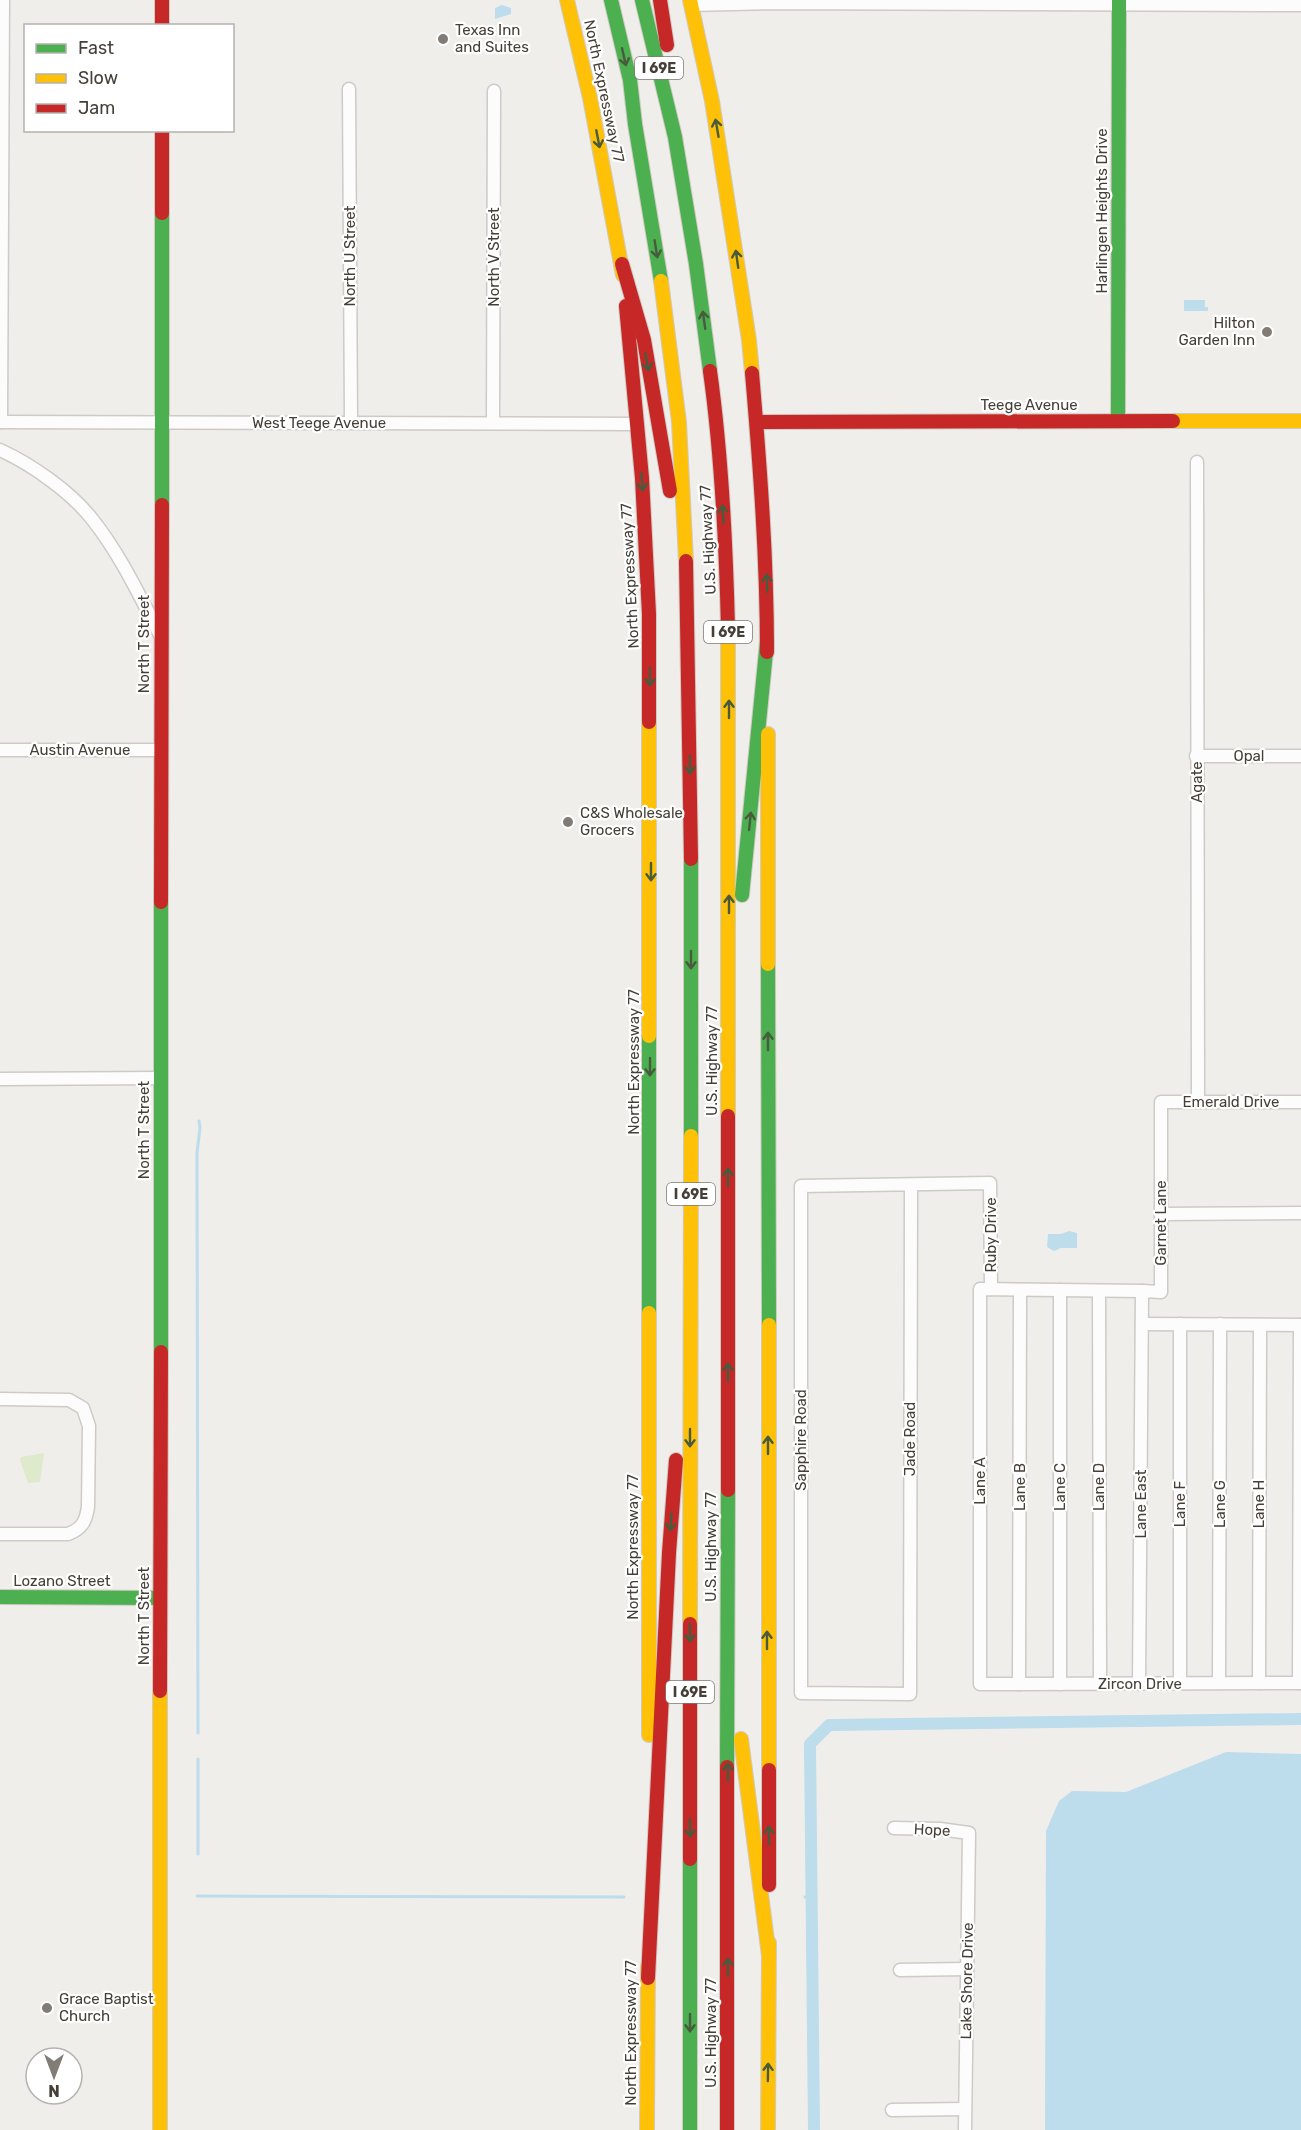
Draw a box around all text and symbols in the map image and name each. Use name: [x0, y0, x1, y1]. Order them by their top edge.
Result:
street label: North Expressway 77: [580, 18, 628, 164]
place label: Texas Inn and Suites: [455, 21, 529, 56]
legend: [24, 24, 234, 132]
marker: Texas Inn and Suites: [436, 32, 450, 46]
text: Fast: [78, 37, 114, 59]
one-way arrow: [619, 47, 631, 66]
road number: I 69E: [635, 57, 683, 79]
text: Slow: [78, 67, 118, 89]
text: Jam: [78, 97, 115, 119]
one-way arrow: [711, 119, 722, 139]
street label: Harlingen Heights Drive: [1093, 128, 1111, 294]
one-way arrow: [593, 129, 604, 148]
street label: North U Street: [341, 205, 359, 306]
street label: North V Street: [485, 207, 503, 307]
one-way arrow: [650, 239, 661, 259]
one-way arrow: [731, 250, 742, 270]
one-way arrow: [698, 311, 709, 331]
place label: Hilton Garden Inn: [1179, 314, 1255, 349]
marker: Hilton Garden Inn: [1260, 325, 1274, 339]
one-way arrow: [642, 351, 653, 371]
street label: Teege Avenue: [980, 396, 1078, 414]
street label: West Teege Avenue: [252, 414, 386, 432]
one-way arrow: [637, 472, 648, 492]
street label: U.S. Highway 77: [696, 484, 720, 595]
street label: North Expressway 77: [617, 503, 643, 649]
one-way arrow: [718, 505, 729, 525]
one-way arrow: [761, 573, 773, 593]
street label: North T Street: [135, 595, 153, 693]
road number: I 69E: [704, 621, 752, 643]
one-way arrow: [644, 667, 656, 687]
one-way arrow: [723, 700, 735, 720]
street label: Austin Avenue: [29, 741, 131, 759]
street label: Opal: [1233, 747, 1265, 765]
one-way arrow: [684, 755, 695, 775]
street label: Agate: [1188, 761, 1206, 803]
place label: C&S Wholesale Grocers: [580, 804, 683, 839]
one-way arrow: [745, 812, 756, 831]
marker: C&S Wholesale Grocers: [561, 815, 575, 829]
one-way arrow: [645, 862, 657, 882]
one-way arrow: [723, 895, 735, 915]
one-way arrow: [685, 950, 697, 970]
street label: North Expressway 77: [625, 989, 643, 1135]
street label: U.S. Highway 77: [703, 1006, 721, 1116]
one-way arrow: [762, 1032, 774, 1052]
one-way arrow: [644, 1057, 656, 1077]
street label: North T Street: [135, 1081, 153, 1179]
street label: Emerald Drive: [1182, 1093, 1280, 1111]
one-way arrow: [723, 1168, 734, 1188]
street label: Garnet Lane: [1152, 1180, 1170, 1266]
road number: I 69E: [667, 1183, 715, 1205]
street label: Ruby Drive: [982, 1197, 1000, 1273]
one-way arrow: [722, 1363, 734, 1383]
street label: Sapphire Road: [792, 1389, 810, 1491]
street label: Jade Road: [901, 1402, 919, 1476]
one-way arrow: [684, 1428, 696, 1448]
one-way arrow: [762, 1435, 774, 1455]
street label: Lane A: [971, 1457, 989, 1505]
street label: Lane B: [1011, 1463, 1029, 1511]
street label: Lane C: [1051, 1463, 1069, 1511]
street label: Lane D: [1090, 1463, 1108, 1511]
street label: Lane East: [1132, 1469, 1150, 1538]
street label: North Expressway 77: [624, 1474, 642, 1620]
street label: Lane F: [1171, 1480, 1189, 1527]
street label: Lane G: [1211, 1480, 1229, 1528]
street label: Lane H: [1250, 1480, 1268, 1528]
street label: U.S. Highway 77: [702, 1492, 720, 1602]
one-way arrow: [665, 1511, 676, 1531]
street label: North T Street: [135, 1567, 153, 1665]
street label: Lozano Street: [13, 1572, 111, 1590]
one-way arrow: [684, 1623, 696, 1643]
one-way arrow: [761, 1630, 773, 1650]
street label: Zircon Drive: [1098, 1675, 1182, 1693]
road number: I 69E: [666, 1681, 714, 1703]
one-way arrow: [722, 1762, 734, 1782]
one-way arrow: [684, 1818, 696, 1838]
street label: Hope: [913, 1820, 951, 1840]
one-way arrow: [763, 1825, 775, 1845]
street label: Lake Shore Drive: [957, 1922, 977, 2040]
one-way arrow: [722, 1957, 734, 1977]
street label: North Expressway 77: [622, 1960, 640, 2106]
street label: U.S. Highway 77: [702, 1978, 720, 2088]
place label: Grace Baptist Church: [59, 1990, 154, 2025]
marker: Grace Baptist Church: [40, 2001, 54, 2015]
one-way arrow: [684, 2013, 696, 2033]
north arrow: [24, 2046, 84, 2106]
one-way arrow: [762, 2062, 774, 2082]
text: N: [48, 2081, 60, 2100]

